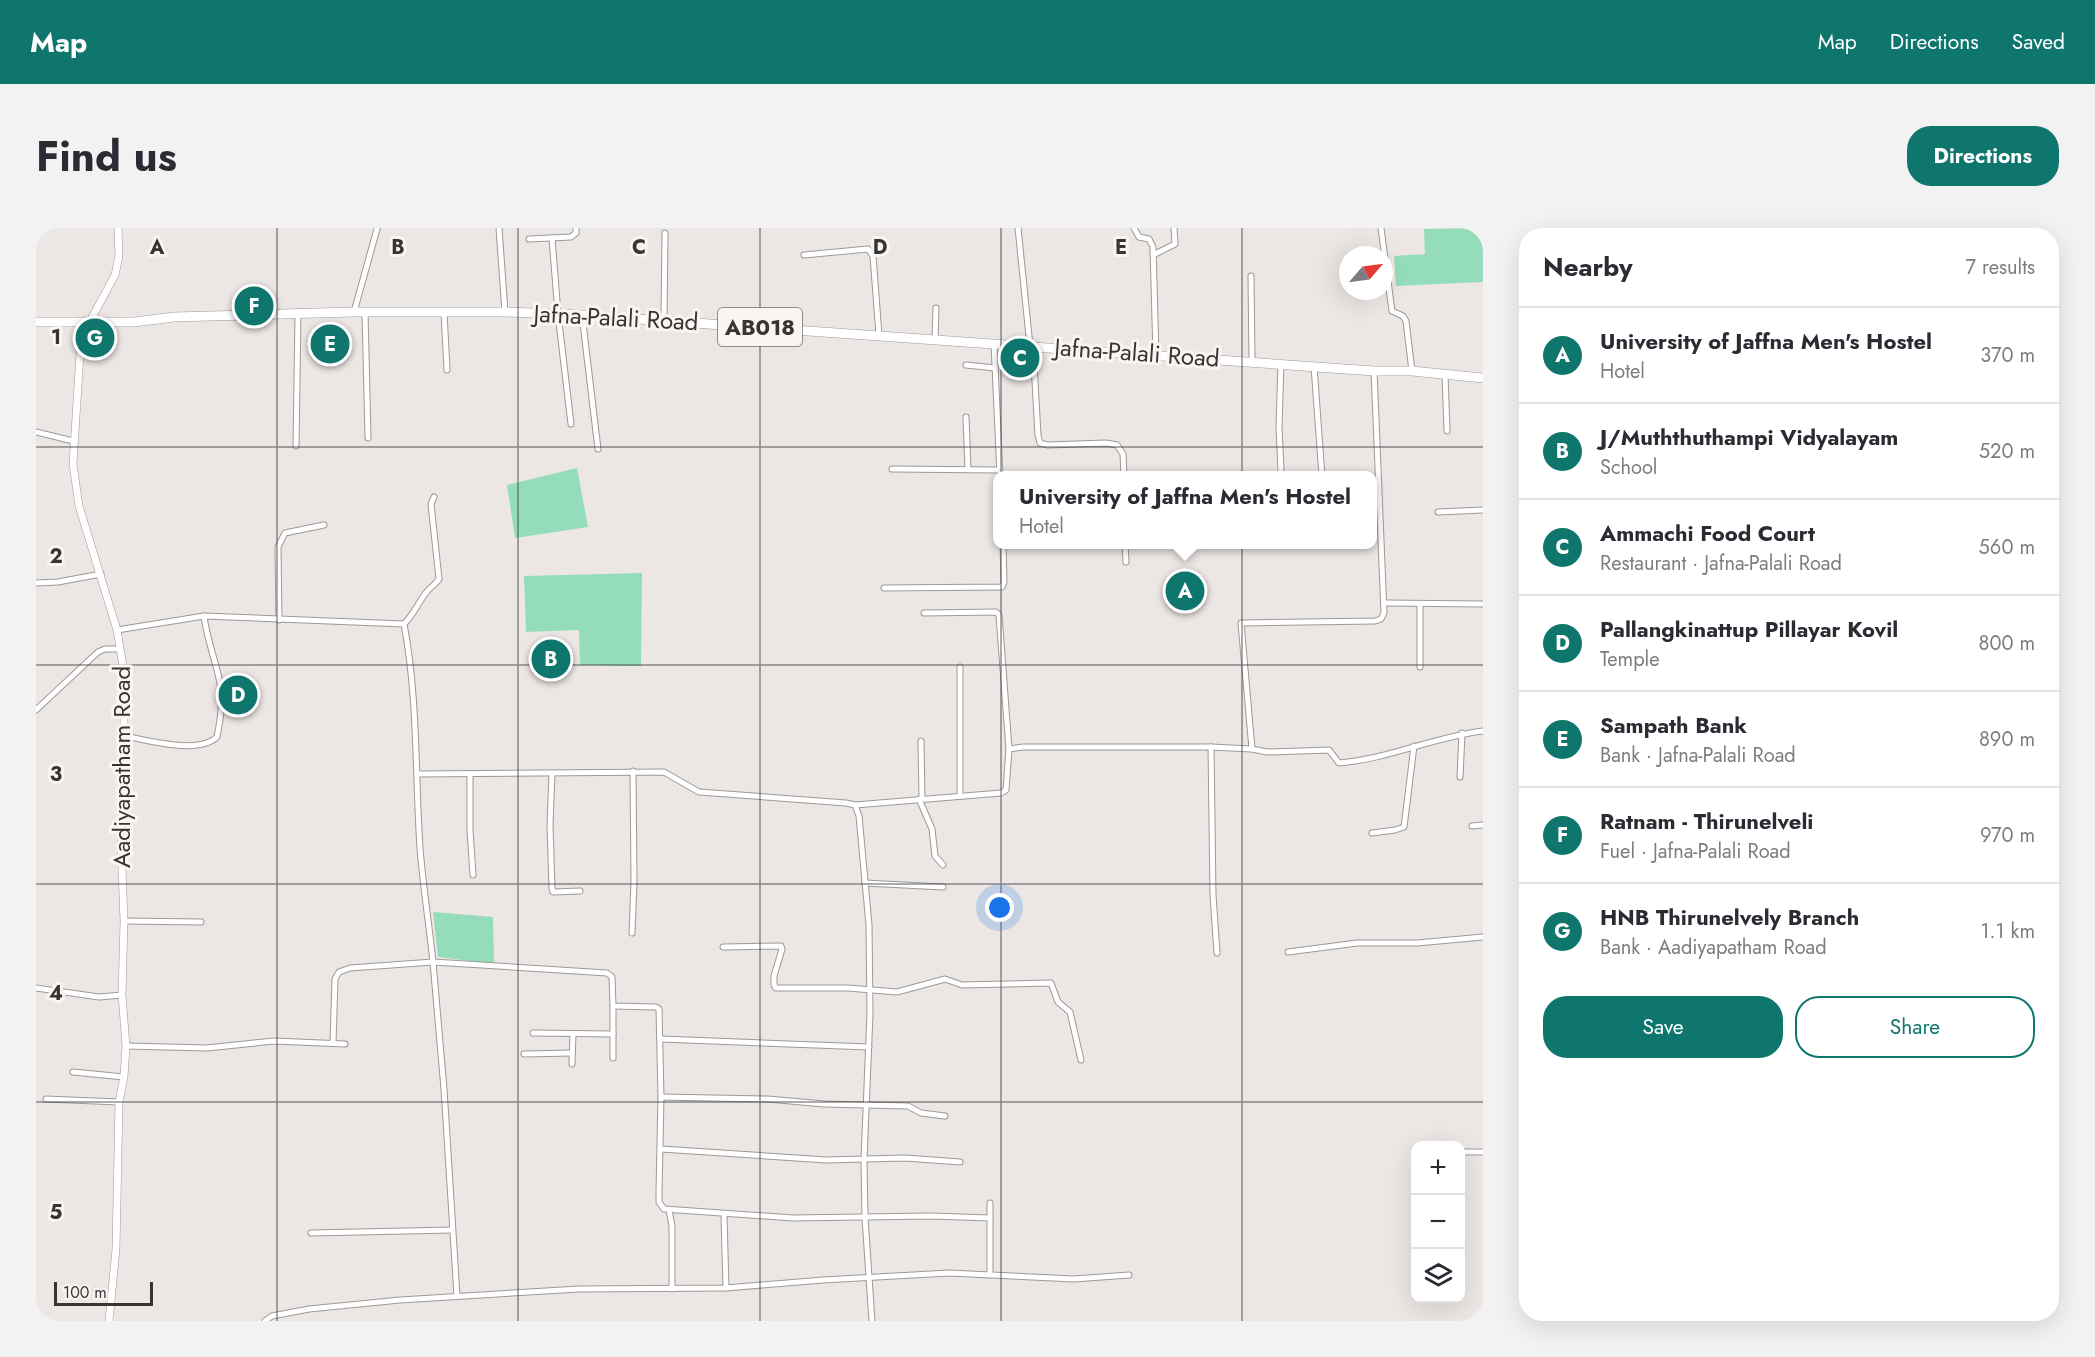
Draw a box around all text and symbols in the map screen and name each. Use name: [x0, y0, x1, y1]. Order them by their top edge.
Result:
text: Map: [30, 22, 87, 63]
text: Map: [1818, 27, 1857, 57]
text: Directions: [1890, 27, 1979, 57]
text: Saved: [2012, 27, 2065, 57]
text: Find us: [36, 126, 177, 187]
button: Directions: [1907, 126, 2059, 186]
text: A: [149, 233, 165, 262]
text: B: [391, 233, 405, 262]
text: C: [632, 233, 646, 262]
text: D: [873, 233, 887, 262]
text: E: [1115, 233, 1127, 262]
north arrow: [1339, 246, 1393, 300]
text: Nearby: [1543, 248, 1632, 286]
text: 7 results: [1966, 253, 2035, 282]
pin: F: [234, 284, 274, 328]
street label: Jafna-Palali Road: [530, 296, 699, 339]
road number: AB018: [718, 308, 802, 346]
pin: G: [76, 316, 114, 360]
pin: E: [310, 322, 350, 366]
text: 1: [51, 323, 61, 352]
text: University of Jaffna Men's Hostel: [1600, 325, 1932, 357]
street label: Jafna-Palali Road: [1050, 329, 1221, 376]
pin: C: [1000, 336, 1040, 380]
text: A: [1555, 341, 1570, 370]
text: 370 m: [1980, 341, 2035, 370]
text: Hotel: [1600, 357, 1645, 386]
text: J/Muththuthampi Vidyalayam: [1600, 421, 1898, 453]
text: B: [1556, 437, 1569, 466]
text: 520 m: [1979, 437, 2035, 466]
text: School: [1600, 453, 1657, 482]
popup: [993, 471, 1377, 549]
text: University of Jaffna Men's Hostel: [1019, 480, 1351, 512]
text: Hotel: [1019, 512, 1064, 541]
text: Ammachi Food Court: [1600, 517, 1815, 549]
text: C: [1555, 533, 1570, 562]
text: 560 m: [1979, 533, 2035, 562]
text: 2: [49, 542, 63, 571]
text: Restaurant · Jafna-Palali Road: [1600, 549, 1842, 578]
pin: A: [1166, 568, 1204, 614]
text: Pallangkinattup Pillayar Kovil: [1600, 613, 1898, 645]
text: D: [1555, 629, 1570, 658]
text: 800 m: [1978, 629, 2035, 658]
pin: B: [532, 636, 570, 682]
text: Temple: [1600, 645, 1660, 674]
street label: Aadiyapatham Road: [104, 666, 139, 868]
pin: D: [218, 672, 258, 718]
text: Sampath Bank: [1600, 709, 1747, 741]
text: E: [1556, 725, 1569, 754]
text: 890 m: [1979, 725, 2035, 754]
text: Bank · Jafna-Palali Road: [1600, 741, 1796, 770]
text: 3: [50, 760, 62, 789]
text: Ratnam - Thirunelveli: [1600, 805, 1813, 837]
text: F: [1557, 821, 1568, 850]
text: 970 m: [1980, 821, 2035, 850]
text: Fuel · Jafna-Palali Road: [1600, 837, 1791, 866]
your location: [985, 893, 1014, 922]
text: HNB Thirunelvely Branch: [1600, 901, 1859, 933]
text: G: [1554, 917, 1571, 946]
text: 1.1 km: [1981, 917, 2035, 946]
text: Bank · Aadiyapatham Road: [1600, 933, 1827, 962]
text: 4: [49, 979, 63, 1008]
button: Save: [1543, 996, 1783, 1058]
button: Share: [1795, 996, 2035, 1058]
map controls: [1411, 1141, 1465, 1303]
button: +: [1411, 1141, 1465, 1195]
button: −: [1411, 1195, 1465, 1249]
text: 5: [50, 1198, 63, 1227]
button: layers: [1411, 1249, 1465, 1303]
scale bar: [54, 1279, 153, 1306]
text: 100 m: [63, 1281, 107, 1304]

